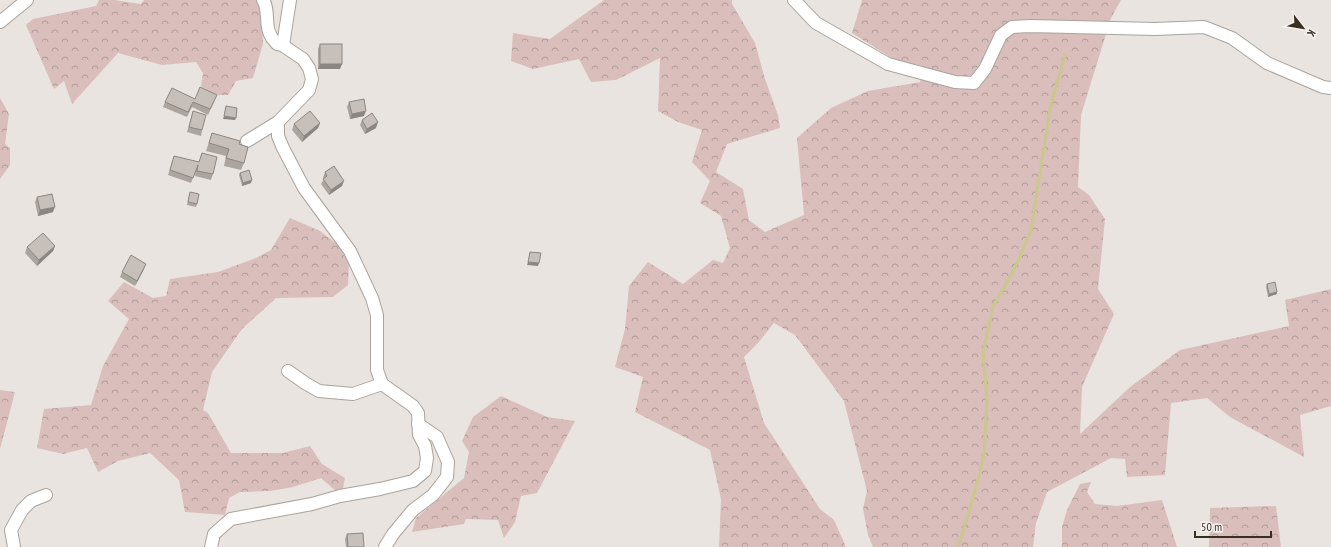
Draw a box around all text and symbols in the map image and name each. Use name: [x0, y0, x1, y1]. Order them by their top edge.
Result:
north arrow: [1283, 8, 1323, 48]
text: K: [1304, 27, 1319, 39]
scale bar: [1195, 513, 1271, 539]
text: 50 m: [1201, 519, 1222, 534]

